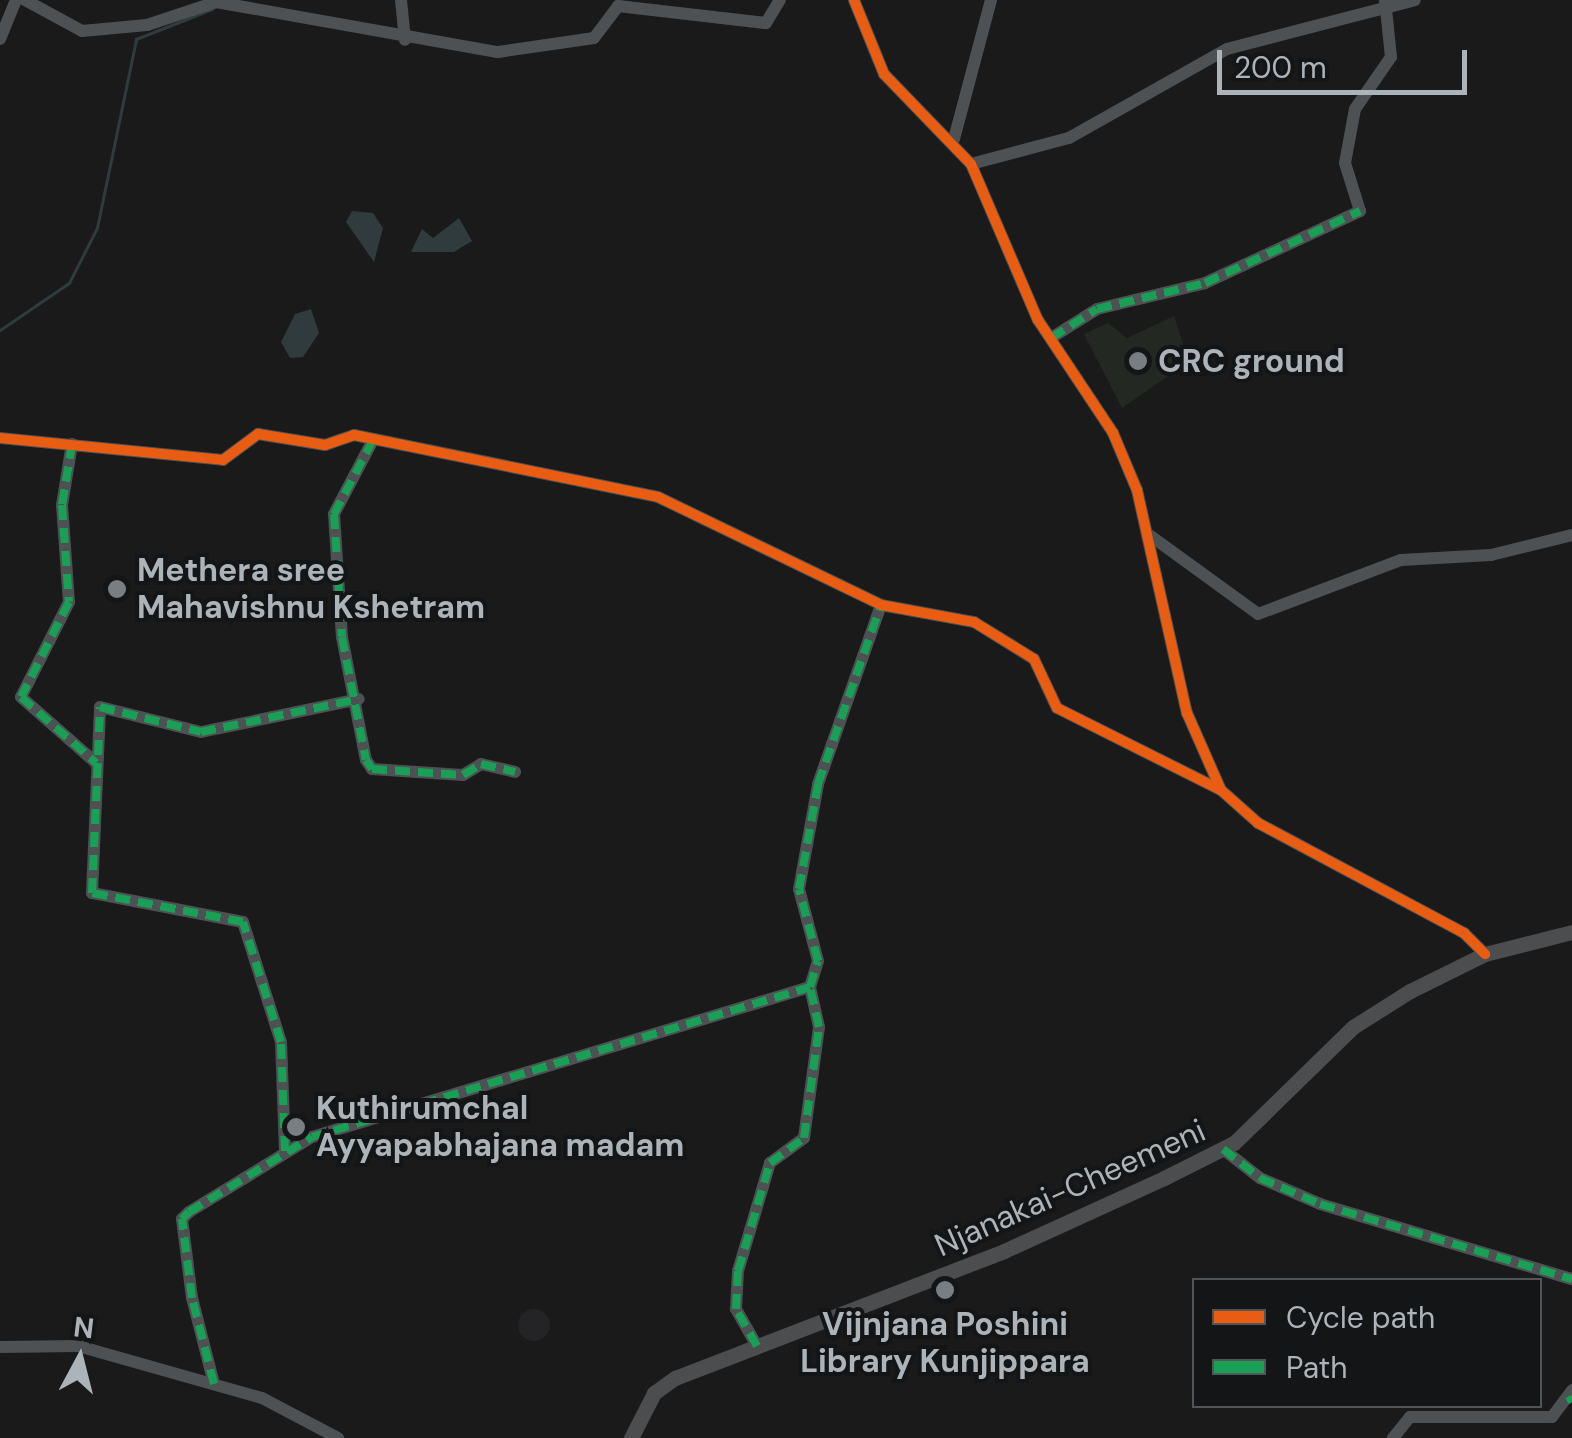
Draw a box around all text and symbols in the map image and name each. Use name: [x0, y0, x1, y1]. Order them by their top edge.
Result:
scale bar: [1222, 30, 1472, 92]
text: 200 m: [1234, 48, 1327, 87]
place label: CRC ground: [1158, 342, 1345, 380]
marker: CRC ground: [1127, 350, 1149, 372]
place label: Methera sree Mahavishnu Kshetram: [137, 552, 485, 627]
marker: Methera sree Mahavishnu Kshetram: [106, 578, 128, 600]
place label: Kuthirumchal Ayyapabhajana madam: [316, 1090, 684, 1165]
street label: Njanakai-Cheemeni: [929, 1111, 1211, 1265]
marker: Kuthirumchal Ayyapabhajana madam: [285, 1116, 307, 1138]
legend: [1192, 1278, 1542, 1408]
marker: Vijnjana Poshini Library Kunjippara: [934, 1279, 956, 1301]
text: Cycle path: [1286, 1298, 1435, 1337]
place label: Vijnjana Poshini Library Kunjippara: [800, 1306, 1090, 1381]
north arrow: [30, 1308, 130, 1408]
text: N: [71, 1308, 96, 1347]
text: Path: [1286, 1348, 1348, 1387]

